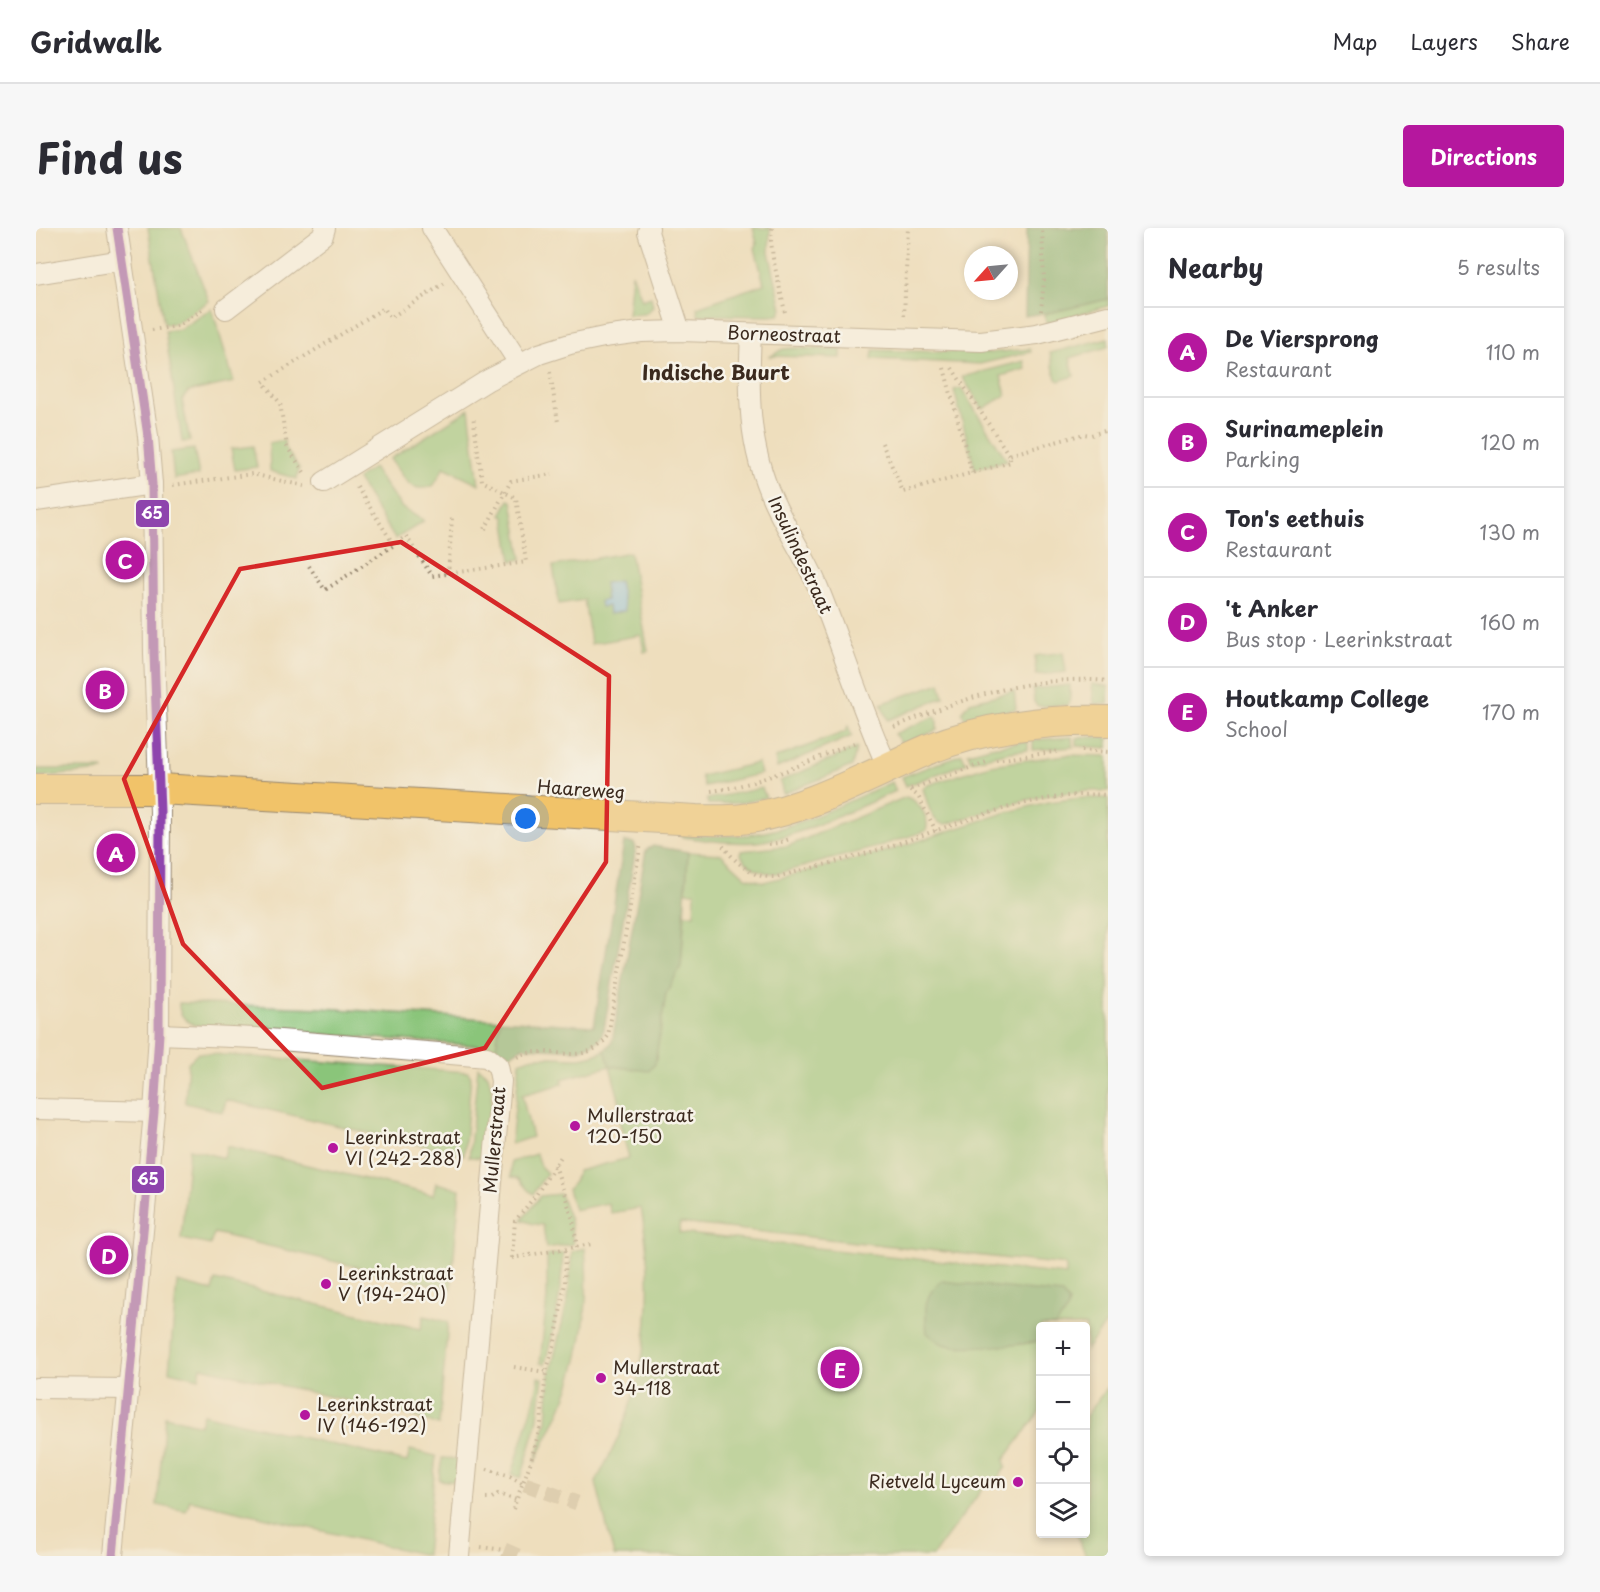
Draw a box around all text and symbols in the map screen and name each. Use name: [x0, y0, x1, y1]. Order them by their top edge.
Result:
text: Gridwalk: [30, 20, 162, 63]
text: Map: [1333, 25, 1377, 57]
text: Layers: [1410, 25, 1478, 57]
text: Share: [1511, 25, 1570, 57]
text: Find us: [36, 125, 183, 188]
button: Directions: [1403, 125, 1564, 187]
north arrow: [964, 246, 1018, 300]
text: Nearby: [1168, 248, 1263, 287]
text: 5 results: [1457, 252, 1540, 282]
street label: Borneostraat: [727, 318, 841, 349]
text: De Viersprong: [1225, 321, 1379, 354]
text: A: [1180, 337, 1195, 367]
text: 110 m: [1486, 337, 1540, 367]
text: Restaurant: [1225, 354, 1332, 384]
district label: Indische Buurt: [642, 357, 790, 387]
text: Surinameplein: [1225, 411, 1384, 444]
text: B: [1181, 427, 1194, 457]
text: 120 m: [1481, 427, 1540, 457]
text: Parking: [1225, 444, 1300, 474]
street label: Insulindestraat: [762, 491, 841, 618]
line badge: 65: [135, 499, 170, 528]
text: 65: [141, 500, 163, 524]
text: Ton's eethuis: [1225, 501, 1364, 534]
text: C: [1180, 517, 1195, 547]
text: 130 m: [1480, 517, 1540, 547]
text: Restaurant: [1225, 534, 1332, 564]
pin: C: [106, 538, 145, 582]
text: 't Anker: [1225, 591, 1318, 624]
text: D: [1180, 607, 1195, 637]
text: 160 m: [1480, 607, 1540, 637]
text: Bus stop · Leerinkstraat: [1225, 624, 1453, 654]
pin: B: [86, 668, 124, 712]
text: Houtkamp College: [1225, 681, 1429, 714]
text: E: [1181, 697, 1194, 727]
text: 170 m: [1482, 697, 1540, 727]
text: School: [1225, 714, 1288, 744]
street label: Haareweg: [536, 772, 626, 805]
your location: [511, 804, 540, 833]
pin: A: [96, 830, 136, 876]
street label: Mullerstraat: [475, 1085, 512, 1194]
place label: Mullerstraat 120-150: [587, 1101, 694, 1149]
marker: Mullerstraat 120-150: [568, 1119, 582, 1133]
place label: Leerinkstraat VI (242-288): [345, 1123, 462, 1171]
marker: Leerinkstraat VI (242-288): [326, 1141, 340, 1155]
line badge: 65: [131, 1165, 165, 1194]
text: 65: [137, 1166, 159, 1190]
pin: D: [90, 1232, 128, 1278]
place label: Leerinkstraat V (194-240): [338, 1259, 454, 1307]
marker: Leerinkstraat V (194-240): [319, 1277, 333, 1291]
map controls: [1036, 1322, 1090, 1538]
button: +: [1036, 1322, 1090, 1376]
pin: E: [820, 1346, 860, 1392]
place label: Mullerstraat 34-118: [613, 1353, 720, 1401]
marker: Mullerstraat 34-118: [594, 1371, 608, 1385]
button: −: [1036, 1376, 1090, 1430]
place label: Leerinkstraat IV (146-192): [317, 1390, 433, 1438]
marker: Leerinkstraat IV (146-192): [298, 1408, 312, 1422]
button: locate: [1036, 1430, 1090, 1484]
place label: Rietveld Lyceum: [868, 1467, 1006, 1494]
marker: Rietveld Lyceum: [1011, 1475, 1025, 1489]
button: layers: [1036, 1484, 1090, 1538]

